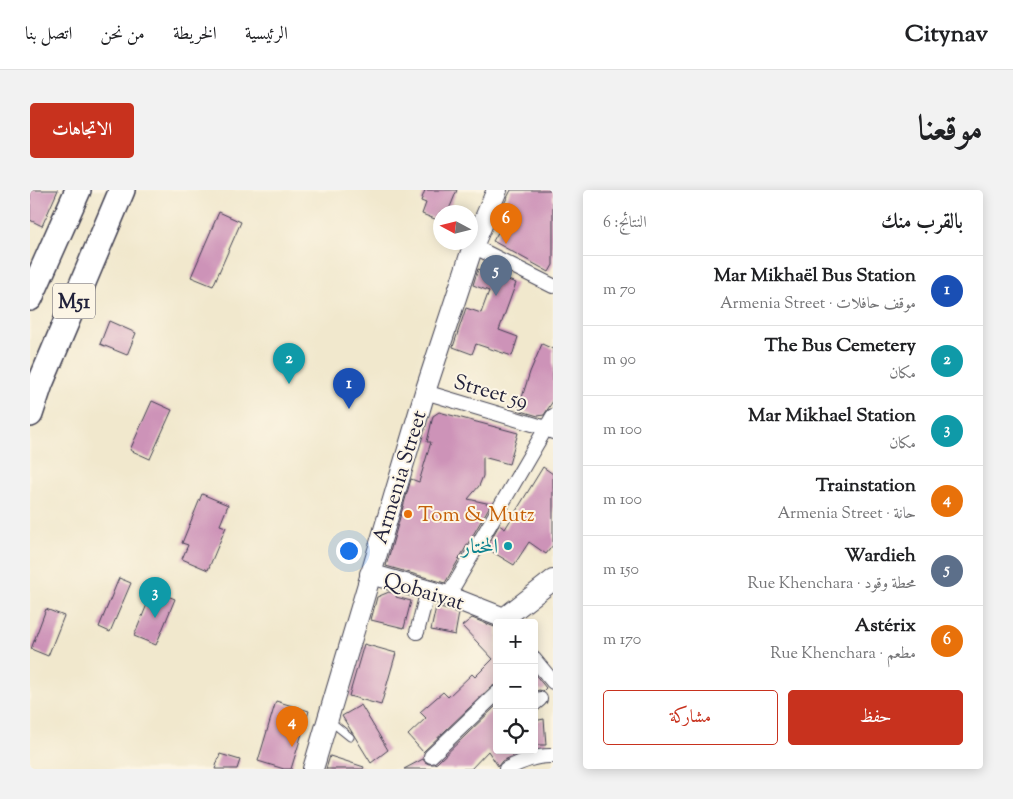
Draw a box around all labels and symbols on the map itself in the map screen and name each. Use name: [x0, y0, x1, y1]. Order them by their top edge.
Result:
pin: 6: [490, 203, 522, 244]
north arrow: [433, 205, 478, 250]
pin: 5: [480, 255, 512, 296]
road number: M51: [53, 284, 95, 318]
pin: 2: [273, 343, 305, 384]
pin: 1: [333, 368, 365, 409]
street label: Street 59: [450, 368, 531, 418]
street label: Armenia Street: [366, 407, 435, 548]
place label: Tom & Mutz: [418, 501, 535, 531]
marker: Tom & Mutz: [402, 508, 414, 520]
place label: المختار: [460, 533, 498, 563]
your location: [336, 538, 362, 564]
marker: المختار: [502, 540, 514, 552]
street label: Qobaiyat: [379, 566, 468, 619]
pin: 3: [139, 577, 171, 618]
pin: 4: [276, 706, 308, 747]

